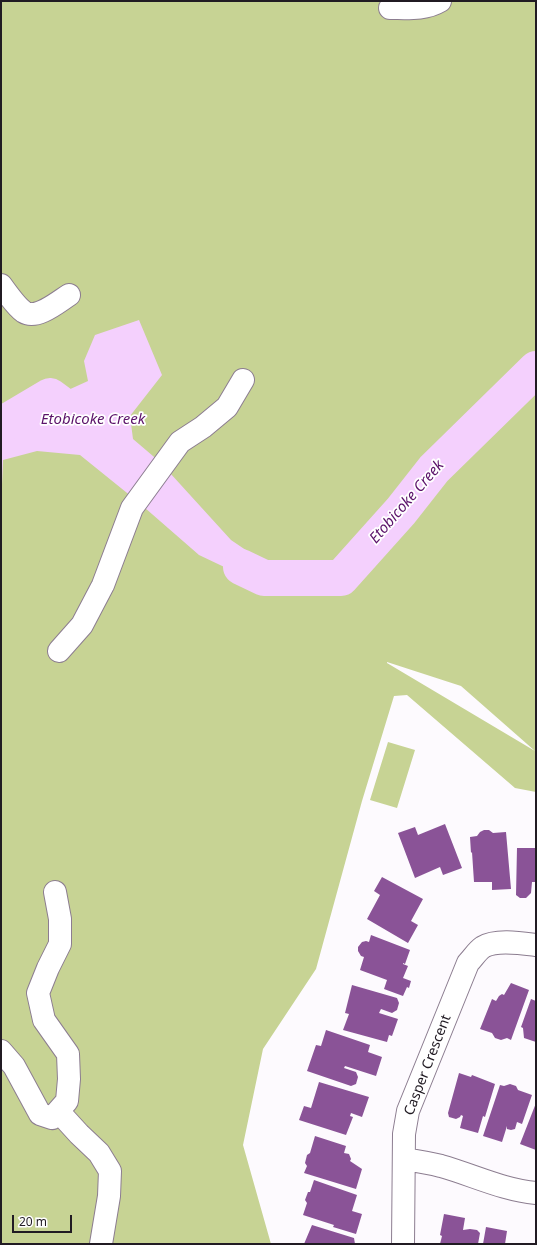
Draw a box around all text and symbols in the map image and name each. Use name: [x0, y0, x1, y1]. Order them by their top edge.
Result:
water label: Etobicoke Creek: [41, 411, 145, 429]
water label: Etobicoke Creek: [366, 457, 448, 547]
street label: Casper Crescent: [401, 1012, 455, 1118]
scale bar: [14, 1207, 74, 1233]
text: 20 m: [19, 1213, 47, 1230]

